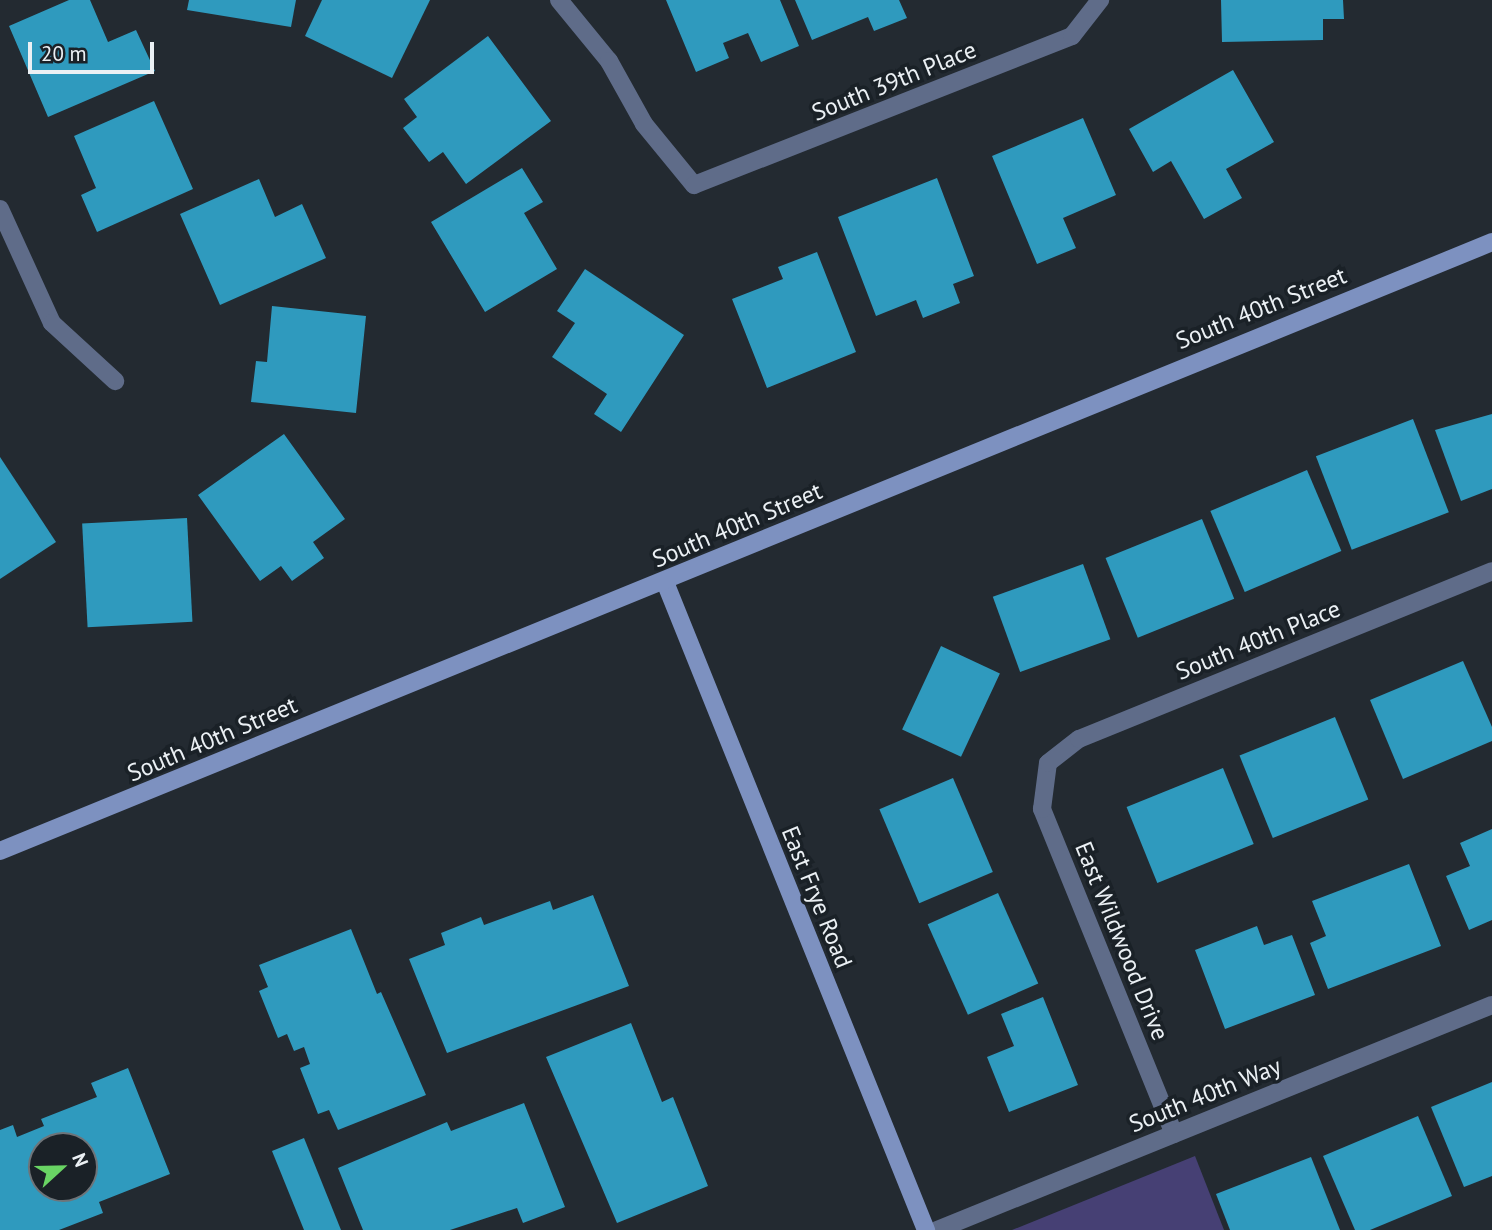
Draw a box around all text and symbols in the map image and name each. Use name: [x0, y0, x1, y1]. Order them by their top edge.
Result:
scale bar: [32, 28, 158, 72]
street label: South 39th Place: [808, 35, 980, 127]
text: 20 m: [41, 40, 87, 67]
street label: South 40th Street: [1172, 261, 1350, 355]
street label: South 40th Street: [648, 476, 826, 574]
street label: South 40th Place: [1172, 594, 1344, 686]
street label: South 40th Street: [123, 690, 301, 788]
street label: East Frye Road: [775, 822, 859, 972]
street label: East Wildwood Drive: [1069, 837, 1175, 1045]
street label: South 40th Way: [1124, 1051, 1286, 1139]
north arrow: [28, 1132, 98, 1202]
text: N: [67, 1150, 94, 1170]

